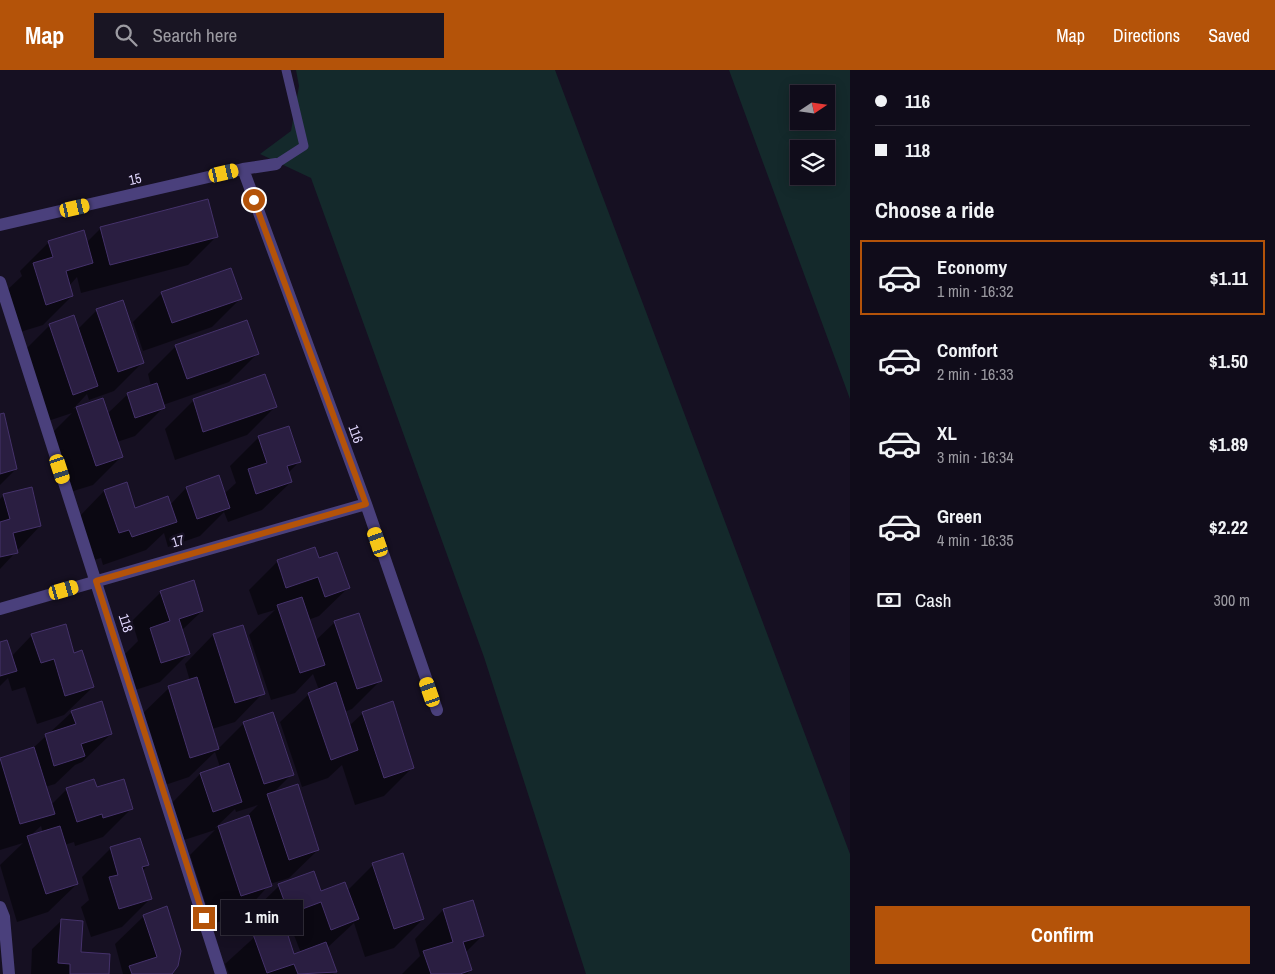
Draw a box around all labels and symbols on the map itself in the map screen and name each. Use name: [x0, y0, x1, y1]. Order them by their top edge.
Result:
north arrow: [790, 85, 835, 130]
car: [207, 162, 240, 184]
street label: 15: [127, 169, 143, 189]
route start: [243, 189, 265, 211]
car: [58, 197, 91, 219]
street label: 116: [344, 422, 368, 446]
car: [48, 452, 71, 486]
car: [366, 525, 389, 559]
street label: 17: [169, 531, 187, 551]
car: [47, 579, 80, 601]
street label: 118: [115, 612, 137, 634]
car: [418, 675, 441, 709]
callout: 1 min: [222, 900, 304, 936]
route end: [193, 907, 215, 929]

